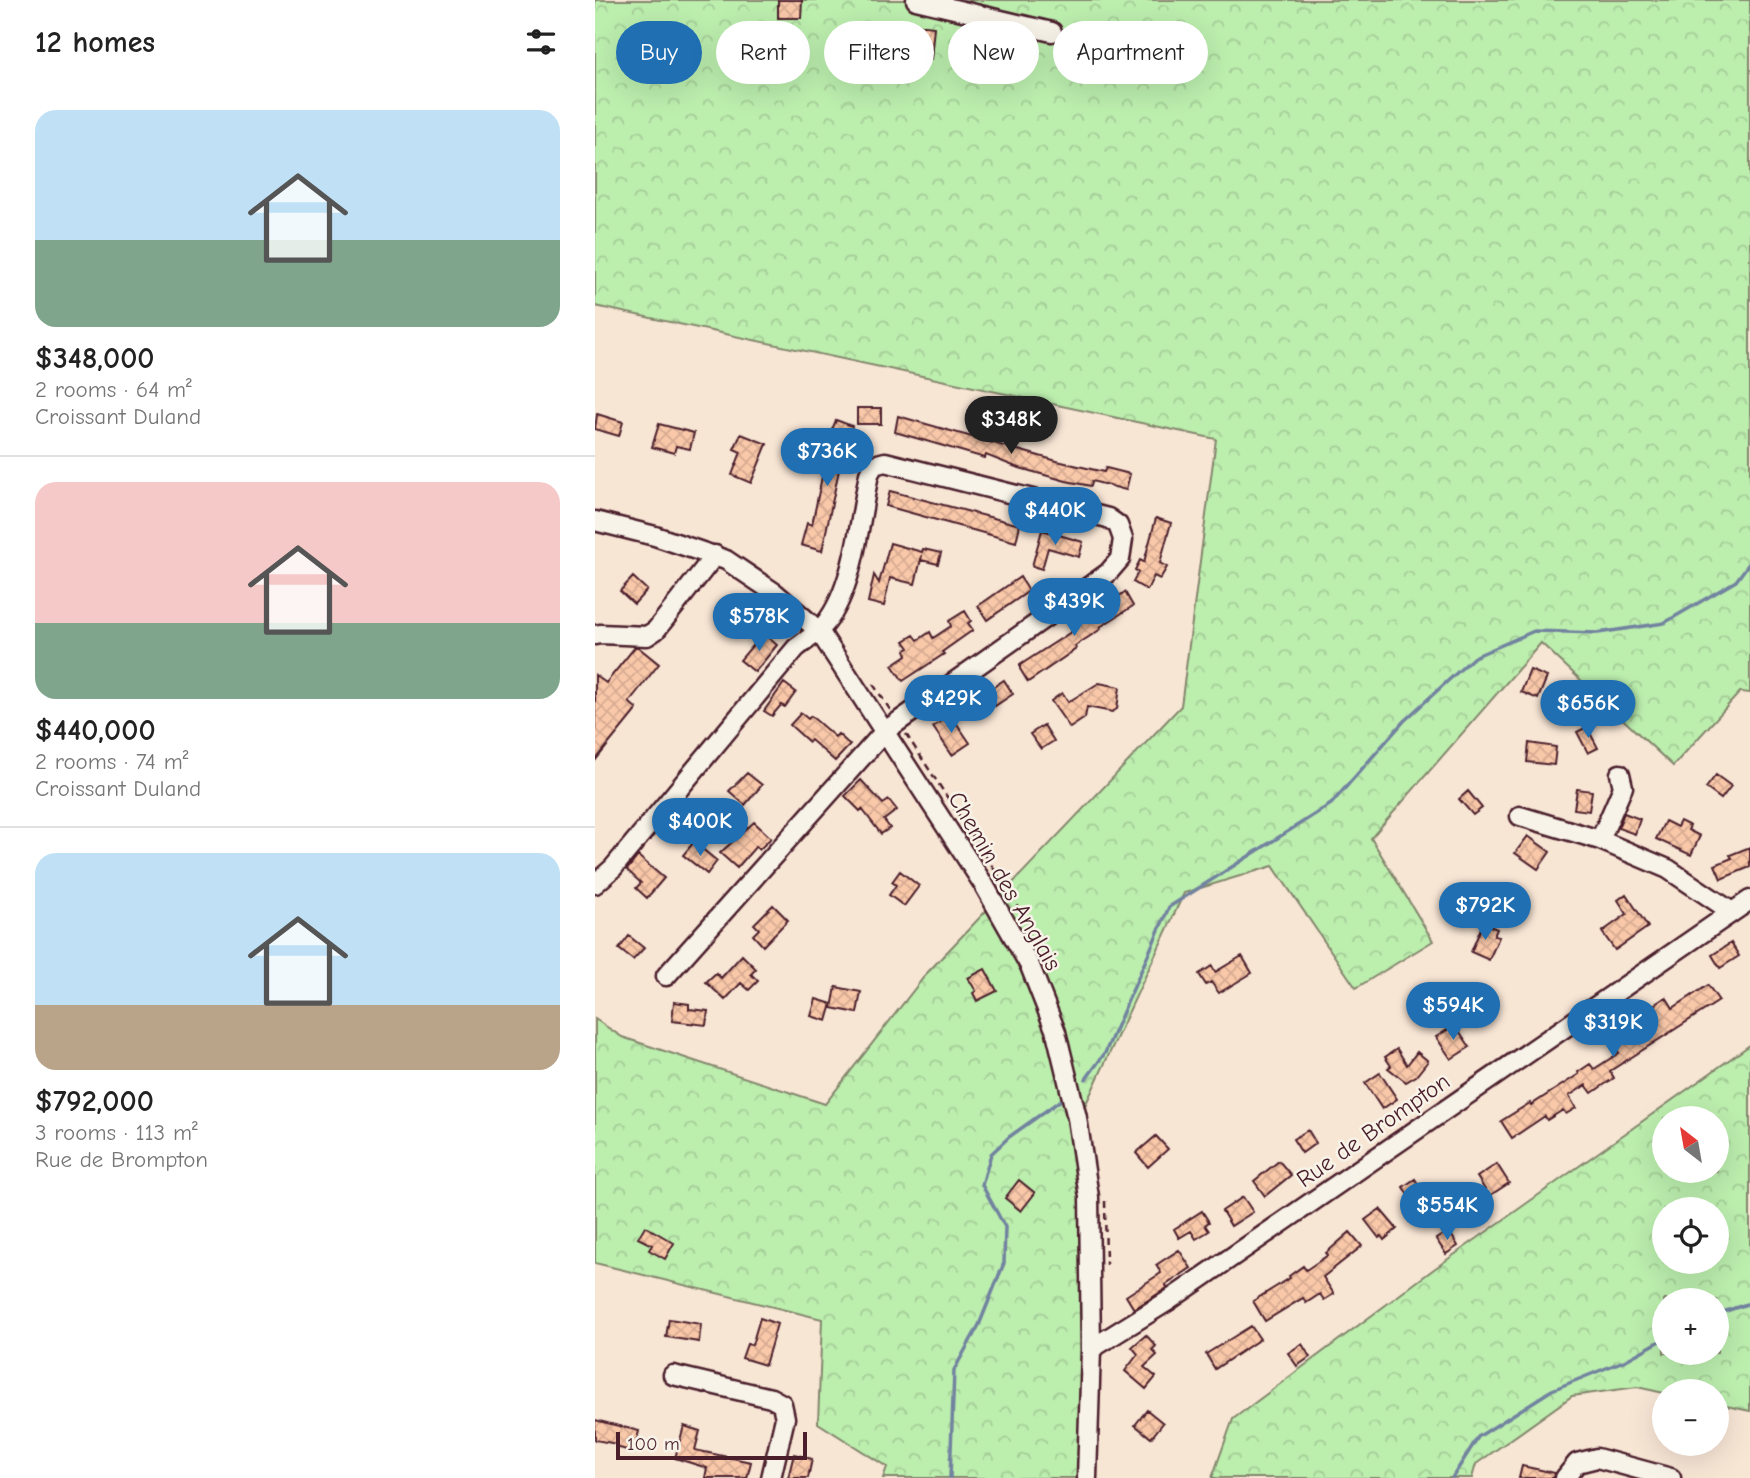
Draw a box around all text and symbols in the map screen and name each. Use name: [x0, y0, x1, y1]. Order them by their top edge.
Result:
chip: Buy: [616, 21, 702, 84]
chip: Rent: [716, 21, 810, 84]
chip: Filters: [824, 21, 934, 84]
chip: New: [948, 21, 1039, 84]
chip: Apartment: [1053, 21, 1208, 84]
icon: filters: [522, 23, 560, 61]
text: 12 homes: [35, 25, 155, 60]
icon: home: [235, 155, 361, 281]
text: $348,000: [35, 341, 155, 376]
text: 2 rooms · 64 m²: [35, 376, 192, 403]
pin: $348K: [962, 396, 1060, 456]
text: Croissant Duland: [35, 403, 201, 430]
text: $348K: [981, 405, 1041, 432]
pin: $736K: [778, 428, 876, 488]
text: $736K: [797, 437, 857, 464]
pin: $440K: [1006, 488, 1104, 547]
text: $440K: [1024, 496, 1086, 523]
icon: home: [235, 527, 361, 653]
pin: $439K: [1025, 578, 1123, 638]
text: $439K: [1044, 587, 1104, 614]
pin: $578K: [710, 594, 808, 653]
text: $578K: [729, 602, 789, 629]
pin: $429K: [902, 676, 1000, 735]
pin: $656K: [1539, 680, 1637, 740]
text: $429K: [920, 684, 982, 711]
text: $656K: [1556, 689, 1620, 716]
text: $440,000: [35, 713, 156, 748]
text: 2 rooms · 74 m²: [35, 748, 188, 775]
text: Croissant Duland: [35, 775, 201, 802]
street label: Chemin des Anglais: [942, 787, 1068, 975]
pin: $400K: [651, 798, 749, 858]
text: $400K: [668, 807, 732, 834]
pin: $792K: [1436, 883, 1534, 942]
text: $792K: [1455, 891, 1515, 918]
icon: home: [235, 898, 361, 1024]
pin: $594K: [1404, 982, 1502, 1042]
text: $594K: [1422, 991, 1484, 1018]
pin: $319K: [1564, 1000, 1662, 1059]
text: $319K: [1583, 1008, 1643, 1035]
street label: Rue de Brompton: [1291, 1067, 1455, 1193]
text: $792,000: [35, 1084, 154, 1119]
north arrow: [1652, 1106, 1729, 1183]
map controls: [1652, 1106, 1729, 1456]
text: 3 rooms · 113 m²: [35, 1119, 198, 1146]
text: Rue de Brompton: [35, 1146, 208, 1173]
pin: $554K: [1398, 1182, 1496, 1242]
text: $554K: [1416, 1191, 1478, 1218]
button: locate: [1652, 1197, 1729, 1274]
button: +: [1652, 1288, 1729, 1365]
button: −: [1652, 1379, 1729, 1456]
scale bar: [616, 1429, 807, 1461]
text: 100 m: [627, 1433, 680, 1455]

